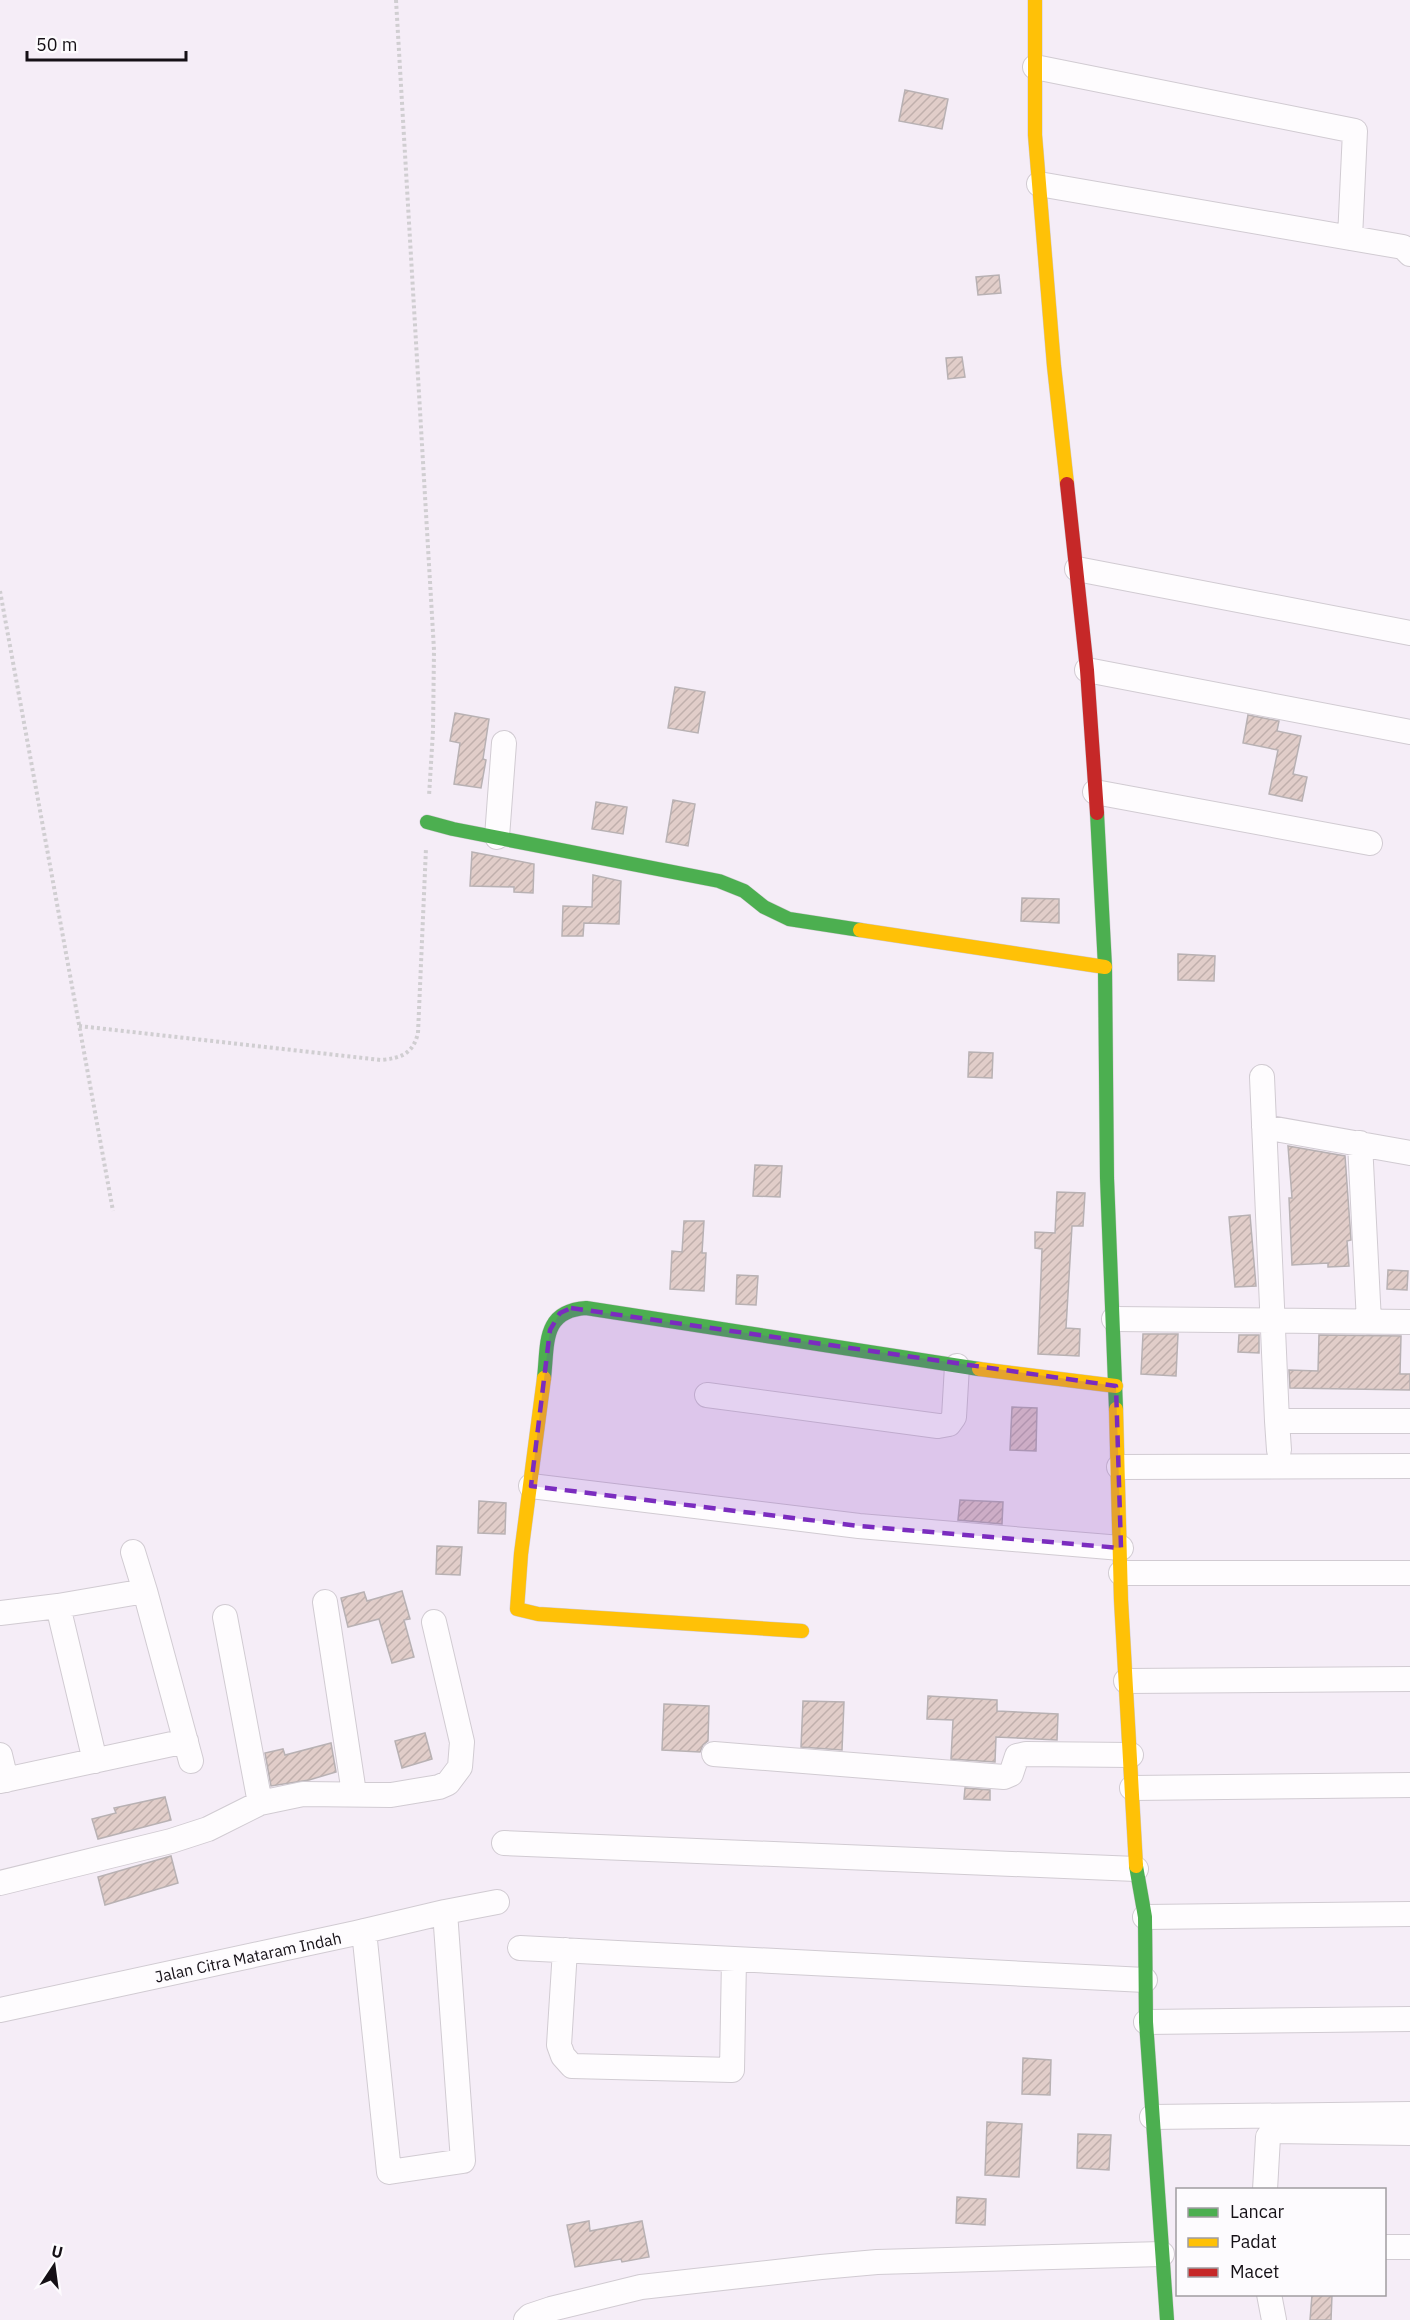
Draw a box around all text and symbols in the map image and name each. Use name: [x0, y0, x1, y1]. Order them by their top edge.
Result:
scale bar: [27, 24, 186, 62]
text: 50 m: [36, 33, 78, 56]
street label: Jalan Citra Mataram Indah: [153, 1927, 343, 1987]
legend: [1176, 2188, 1386, 2296]
text: Lancar: [1230, 2200, 1285, 2223]
text: Padat: [1230, 2230, 1277, 2253]
north arrow: [24, 2236, 84, 2296]
text: U: [50, 2240, 65, 2262]
text: Macet: [1230, 2260, 1279, 2283]

